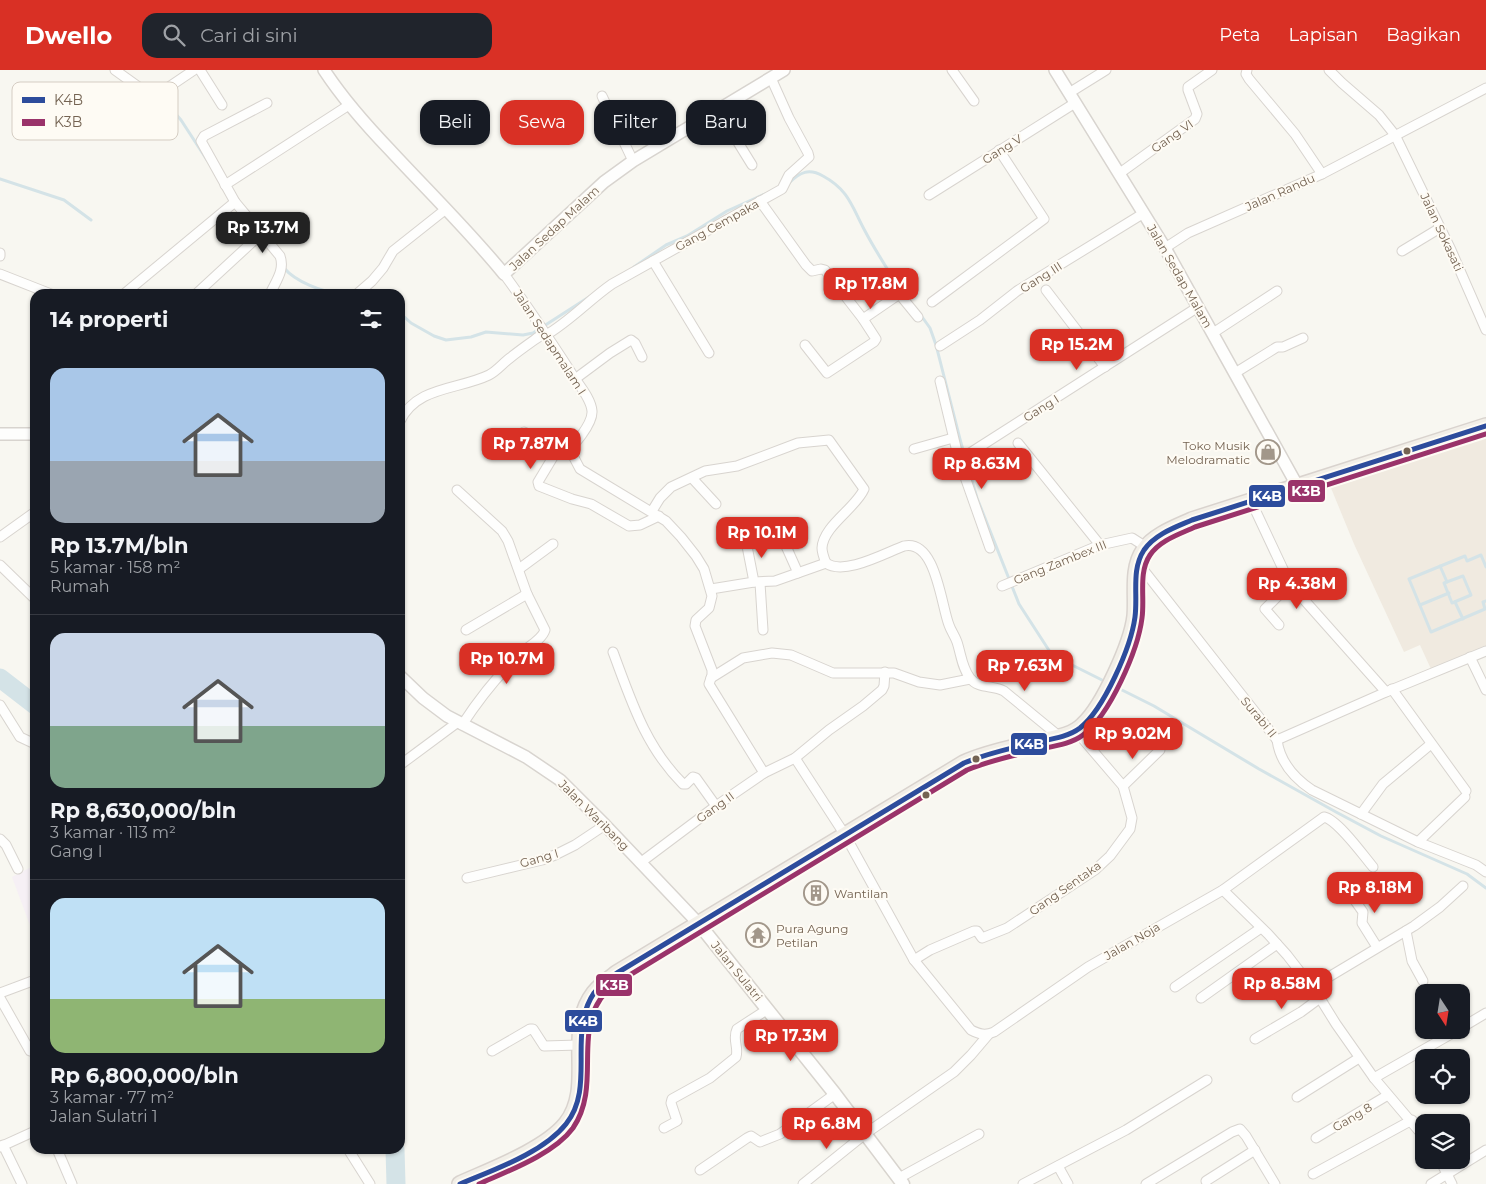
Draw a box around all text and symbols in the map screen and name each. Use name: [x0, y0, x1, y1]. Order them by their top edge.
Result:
search box: [142, 13, 492, 58]
text: Dwello: [25, 21, 112, 50]
icon: search: [160, 21, 188, 49]
text: Cari di sini: [200, 24, 298, 47]
text: Peta: [1219, 24, 1260, 46]
text: Lapisan: [1288, 24, 1358, 46]
text: Bagikan: [1386, 24, 1461, 46]
legend: [12, 82, 178, 140]
text: K4B: [54, 91, 83, 109]
chip: Beli: [420, 100, 490, 145]
chip: Sewa: [500, 100, 584, 145]
chip: Filter: [594, 100, 676, 145]
chip: Baru: [686, 100, 766, 145]
text: K3B: [54, 113, 82, 131]
street label: Gang VI: [1148, 116, 1196, 156]
street label: Gang V: [979, 131, 1025, 167]
street label: Jalan Randu: [1242, 170, 1317, 214]
street label: Jalan Sedap Malam: [505, 182, 602, 274]
street label: Jalan Sokasati: [1417, 190, 1467, 274]
street label: Gang Cempaka: [673, 196, 761, 254]
pin: Rp 13.7M: [211, 212, 315, 254]
text: Rp 13.7M: [227, 218, 299, 237]
street label: Jalan Sedap Malam: [1144, 221, 1216, 331]
street label: Gang III: [1017, 258, 1065, 296]
pin: Rp 17.8M: [819, 268, 923, 310]
text: Rp 17.8M: [835, 274, 907, 293]
street label: Jalan Sedapmalam I: [510, 286, 590, 397]
icon: filters: [357, 305, 385, 333]
text: 14 properti: [50, 307, 168, 332]
pin: Rp 15.2M: [1025, 328, 1129, 371]
text: Rp 15.2M: [1041, 335, 1113, 354]
street label: Gang I: [1020, 391, 1062, 425]
icon: home: [173, 400, 263, 490]
pin: Rp 7.87M: [479, 428, 583, 470]
text: Rp 7.87M: [493, 434, 569, 453]
place label: Toko Musik Melodramatic: [1166, 438, 1251, 467]
shop icon: Toko Musik Melodramatic: [1255, 439, 1281, 465]
unlabelled marker: [1402, 446, 1412, 456]
pin: Rp 8.63M: [930, 448, 1034, 490]
text: Rp 8.63M: [944, 454, 1020, 473]
line badge: K3B: [1287, 479, 1326, 503]
text: K3B: [1291, 482, 1321, 500]
line badge: K4B: [1248, 484, 1286, 508]
text: K4B: [1252, 487, 1282, 505]
pin: Rp 10.1M: [710, 516, 814, 559]
text: Rp 10.1M: [727, 523, 797, 542]
text: Rp 13.7M/bln: [50, 533, 189, 558]
street label: Gang Zambex III: [1011, 536, 1109, 588]
text: 5 kamar · 158 m²: [50, 558, 180, 577]
pin: Rp 4.38M: [1245, 568, 1349, 610]
text: Rp 4.38M: [1258, 574, 1336, 593]
text: Rumah: [50, 577, 110, 596]
pin: Rp 10.7M: [455, 642, 559, 685]
text: Rp 10.7M: [470, 649, 544, 668]
pin: Rp 7.63M: [973, 650, 1077, 692]
text: Rp 7.63M: [987, 656, 1063, 675]
icon: home: [173, 666, 263, 756]
street label: Surabi II: [1238, 694, 1280, 740]
pin: Rp 9.02M: [1081, 718, 1185, 760]
text: Rp 9.02M: [1095, 724, 1171, 743]
line badge: K4B: [1010, 732, 1048, 756]
text: K4B: [1014, 735, 1044, 753]
unlabelled marker: [971, 754, 981, 764]
street label: Jalan Waribang: [555, 776, 632, 853]
street label: Gang II: [693, 788, 737, 826]
unlabelled marker: [921, 790, 931, 800]
text: Rp 8,630,000/bln: [50, 798, 236, 823]
text: 3 kamar · 113 m²: [50, 823, 176, 842]
text: Gang I: [50, 842, 103, 861]
street label: Gang I: [518, 845, 560, 871]
street label: Gang Sentaka: [1026, 858, 1104, 918]
pin: Rp 8.18M: [1323, 872, 1427, 914]
text: Rp 8.18M: [1338, 878, 1412, 897]
building icon: Wantilan: [803, 880, 829, 906]
place label: Wantilan: [834, 886, 888, 901]
street label: Jalan Noja: [1100, 919, 1163, 964]
place label: Pura Agung Petilan: [776, 921, 848, 950]
temple icon: Pura Agung Petilan: [745, 922, 771, 948]
icon: home: [173, 931, 263, 1021]
street label: Jalan Sulatri: [707, 937, 766, 1004]
pin: Rp 8.58M: [1230, 968, 1334, 1010]
line badge: K3B: [595, 973, 633, 997]
text: Rp 8.58M: [1243, 974, 1321, 993]
text: K3B: [599, 976, 629, 994]
north arrow: [1415, 984, 1470, 1039]
map controls: [1415, 984, 1470, 1169]
line badge: K4B: [564, 1009, 603, 1033]
text: K4B: [568, 1012, 598, 1030]
pin: Rp 17.3M: [739, 1020, 843, 1062]
text: Rp 17.3M: [755, 1026, 827, 1045]
button: locate: [1415, 1049, 1470, 1104]
text: Rp 6,800,000/bln: [50, 1063, 239, 1088]
text: 3 kamar · 77 m²: [50, 1088, 174, 1107]
street label: Gang 8: [1329, 1099, 1375, 1135]
text: Jalan Sulatri 1: [50, 1107, 158, 1126]
pin: Rp 6.8M: [781, 1108, 873, 1150]
text: Rp 6.8M: [793, 1114, 861, 1133]
button: layers: [1415, 1114, 1470, 1169]

